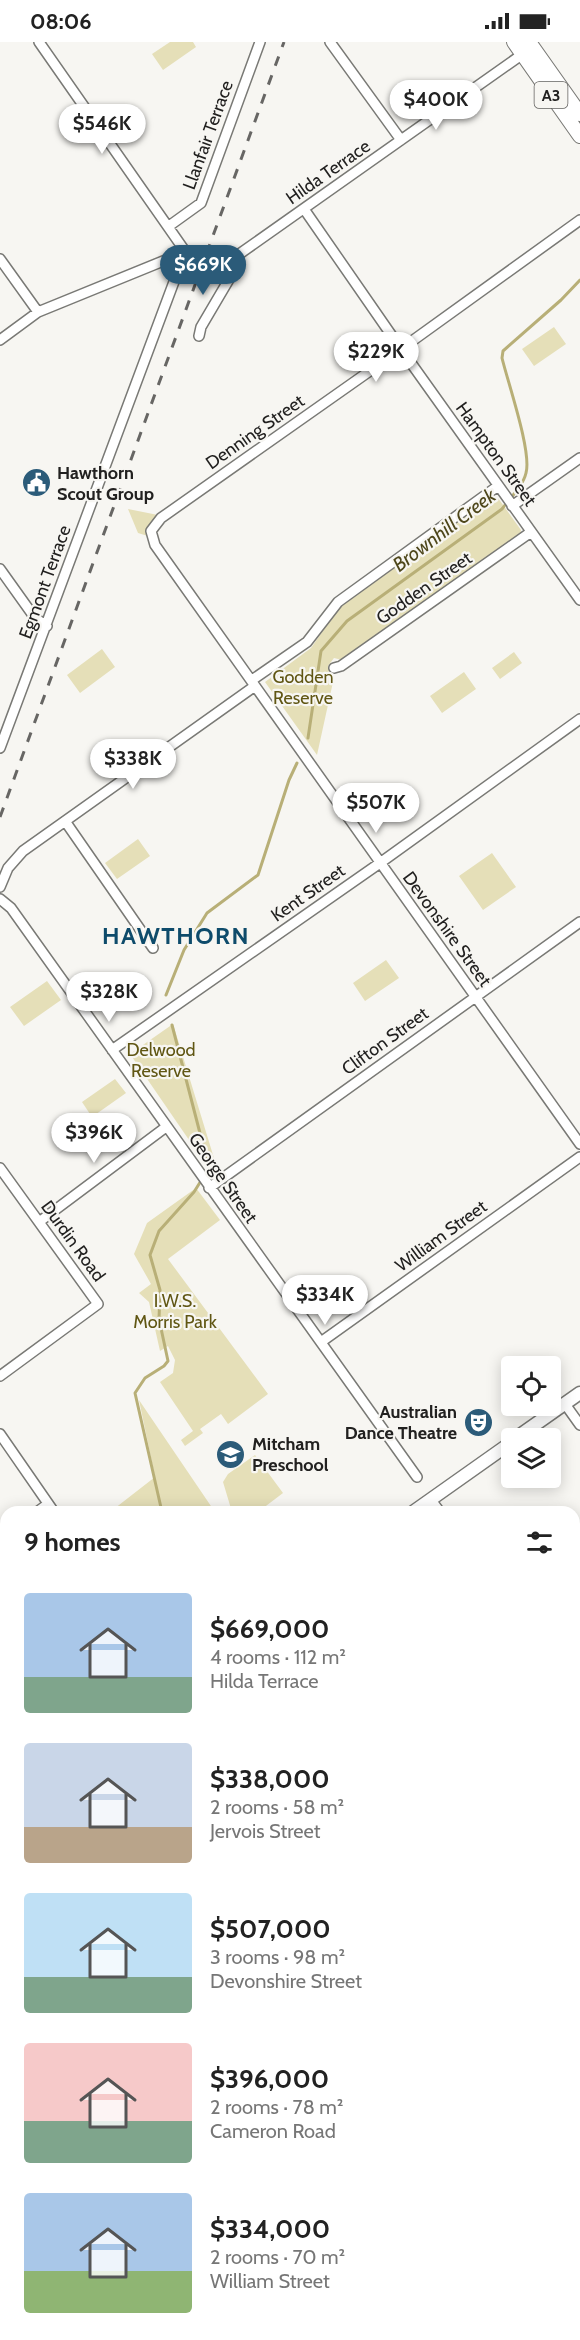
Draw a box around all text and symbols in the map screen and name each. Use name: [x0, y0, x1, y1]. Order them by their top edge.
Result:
text: 08:06: [30, 8, 92, 35]
street label: Llanfair Terrace: [178, 77, 238, 193]
pin: $400K: [394, 80, 478, 131]
road number: A3: [534, 82, 568, 108]
text: $400K: [404, 87, 468, 111]
pin: $546K: [60, 104, 144, 155]
text: $546K: [73, 111, 131, 135]
street label: Hilda Terrace: [282, 135, 374, 209]
pin: $669K: [161, 245, 245, 296]
text: $669K: [174, 252, 232, 276]
pin: $229K: [334, 332, 418, 383]
text: $229K: [348, 339, 404, 363]
street label: Denning Street: [201, 390, 309, 474]
street label: Hampton Street: [451, 398, 541, 510]
place label: Hawthorn Scout Group: [57, 462, 154, 505]
public building icon: Hawthorn Scout Group: [20, 467, 52, 499]
water label: Brownhill Creek: [388, 483, 501, 577]
street label: Egmont Terrace: [14, 522, 76, 642]
street label: Godden Street: [372, 547, 476, 629]
park label: Godden Reserve: [272, 666, 334, 709]
pin: $338K: [91, 739, 175, 790]
text: $338K: [104, 746, 162, 770]
pin: $507K: [334, 783, 418, 834]
text: $507K: [346, 790, 406, 814]
street label: Kent Street: [267, 860, 349, 926]
street label: Devonshire Street: [398, 867, 496, 991]
district label: HAWTHORN: [102, 921, 250, 950]
pin: $328K: [67, 972, 151, 1023]
text: $328K: [80, 979, 138, 1003]
street label: Clifton Street: [338, 1002, 432, 1080]
park label: Delwood Reserve: [126, 1039, 196, 1082]
pin: $396K: [52, 1113, 136, 1164]
text: $396K: [65, 1120, 123, 1144]
street label: George Street: [184, 1129, 262, 1227]
street label: William Street: [391, 1195, 491, 1277]
street label: Durdin Road: [36, 1196, 110, 1286]
pin: $334K: [283, 1275, 367, 1326]
text: $334K: [296, 1282, 354, 1306]
park label: I.W.S. Morris Park: [133, 1290, 218, 1333]
map controls: [501, 1356, 561, 1488]
button: locate: [501, 1356, 561, 1416]
place label: Australian Dance Theatre: [345, 1401, 457, 1444]
theatre icon: Australian Dance Theatre: [462, 1406, 494, 1438]
button: layers: [501, 1428, 561, 1488]
place label: Mitcham Preschool: [252, 1433, 329, 1476]
school or university icon: Mitcham Preschool: [215, 1438, 247, 1470]
text: 9 homes: [24, 1526, 121, 1558]
icon: filters: [523, 1526, 556, 1559]
text: $669,000: [210, 1613, 329, 1645]
icon: home: [72, 1617, 144, 1689]
text: 4 rooms · 112 m²: [210, 1645, 346, 1669]
text: Hilda Terrace: [210, 1669, 319, 1693]
text: $338,000: [210, 1763, 330, 1795]
icon: home: [72, 1767, 144, 1839]
text: 2 rooms · 58 m²: [210, 1795, 344, 1819]
text: Jervois Street: [210, 1819, 320, 1843]
text: $507,000: [210, 1913, 331, 1945]
icon: home: [72, 1917, 144, 1989]
text: 3 rooms · 98 m²: [210, 1945, 345, 1969]
text: Devonshire Street: [210, 1969, 362, 1993]
text: $396,000: [210, 2063, 329, 2095]
icon: home: [72, 2067, 144, 2139]
text: 2 rooms · 78 m²: [210, 2095, 343, 2119]
text: Cameron Road: [210, 2119, 336, 2143]
text: $334,000: [210, 2213, 330, 2245]
icon: home: [72, 2217, 144, 2289]
text: 2 rooms · 70 m²: [210, 2245, 345, 2269]
text: William Street: [210, 2269, 330, 2293]

